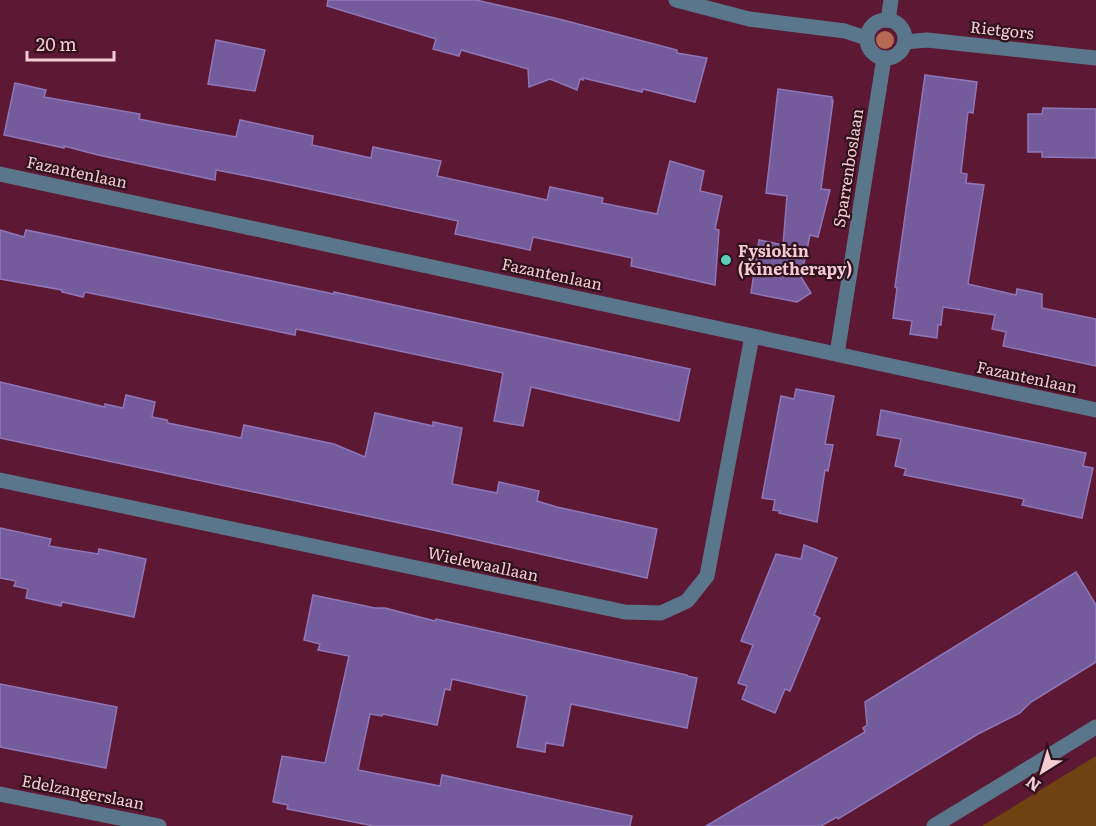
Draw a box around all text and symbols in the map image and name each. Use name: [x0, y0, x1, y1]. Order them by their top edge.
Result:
street label: Rietgors: [969, 14, 1035, 44]
scale bar: [27, 24, 114, 62]
text: 20 m: [36, 30, 77, 57]
street label: Sparrenboslaan: [826, 106, 868, 229]
street label: Fazantenlaan: [25, 149, 130, 193]
place label: Fysiokin (Kinetherapy): [738, 238, 852, 280]
street label: Fazantenlaan: [500, 251, 605, 295]
marker: Fysiokin (Kinetherapy): [719, 253, 733, 267]
street label: Fazantenlaan: [975, 354, 1080, 398]
street label: Wielewaallaan: [425, 540, 541, 587]
north arrow: [1012, 742, 1072, 802]
street label: Edelzangerslaan: [20, 767, 147, 815]
text: N: [1020, 771, 1045, 798]

